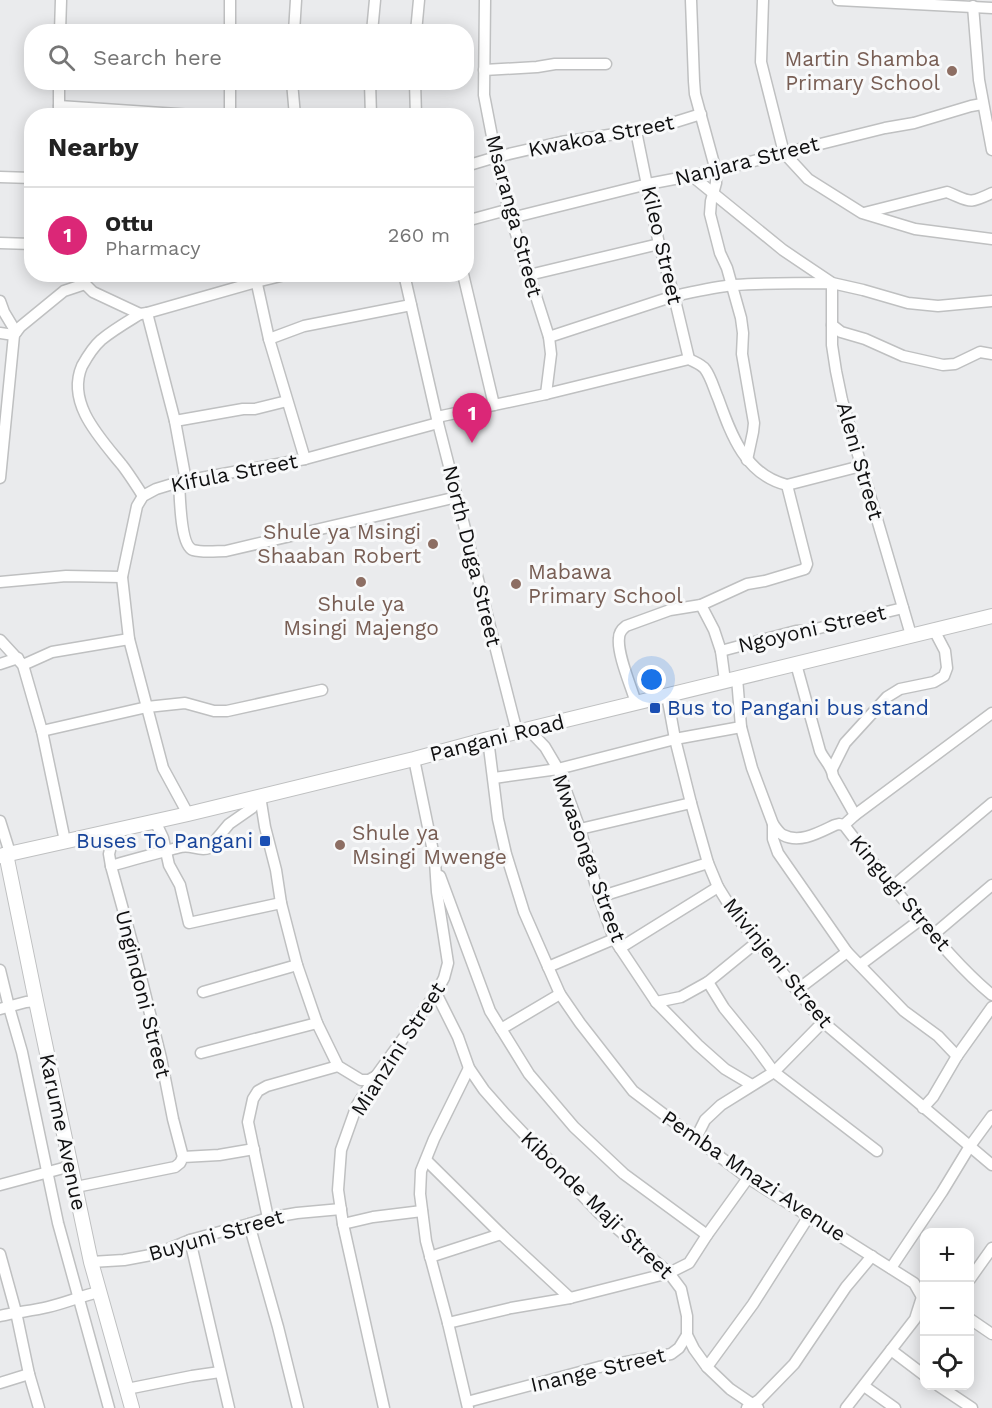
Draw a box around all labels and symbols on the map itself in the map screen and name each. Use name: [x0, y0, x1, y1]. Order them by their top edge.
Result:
place label: Martin Shamba Primary School: [784, 46, 941, 95]
marker: Martin Shamba Primary School: [945, 64, 959, 78]
street label: Kwakoa Street: [526, 109, 676, 162]
street label: Nanjara Street: [672, 130, 822, 191]
street label: Msaranga Street: [481, 132, 548, 300]
street label: Kileo Street: [637, 183, 688, 307]
pin: 1: [452, 394, 492, 443]
street label: Aleni Street: [832, 399, 889, 523]
street label: Kifula Street: [168, 448, 300, 497]
street label: North Duga Street: [438, 463, 507, 649]
place label: Shule ya Msingi Shaaban Robert: [257, 519, 421, 568]
marker: Shule ya Msingi Shaaban Robert: [426, 537, 440, 551]
place label: Mabawa Primary School: [528, 559, 683, 608]
marker: Shule ya Msingi Majengo: [354, 575, 368, 589]
marker: Mabawa Primary School: [509, 577, 523, 591]
place label: Shule ya Msingi Majengo: [283, 591, 439, 640]
street label: Ngoyoni Street: [735, 599, 888, 658]
your location: [637, 665, 666, 694]
place label: Bus to Pangani bus stand: [667, 695, 929, 720]
marker: Bus to Pangani bus stand: [648, 701, 662, 715]
street label: Pangani Road: [427, 709, 567, 766]
street label: Mwasonga Street: [547, 771, 632, 945]
place label: Shule ya Msingi Mwenge: [352, 820, 507, 869]
place label: Buses To Pangani: [76, 828, 253, 853]
street label: Kingugi Street: [845, 830, 956, 956]
marker: Buses To Pangani: [258, 834, 272, 848]
marker: Shule ya Msingi Mwenge: [333, 838, 347, 852]
street label: Mivinjeni Street: [718, 893, 838, 1033]
street label: Ungindoni Street: [111, 907, 176, 1081]
street label: Mianzini Street: [345, 977, 450, 1120]
street label: Karume Avenue: [35, 1051, 92, 1213]
street label: Pemba Mnazi Avenue: [658, 1105, 851, 1247]
street label: Kibonde Maji Street: [516, 1126, 679, 1284]
street label: Buyuni Street: [145, 1203, 287, 1266]
street label: Inange Street: [528, 1342, 668, 1397]

